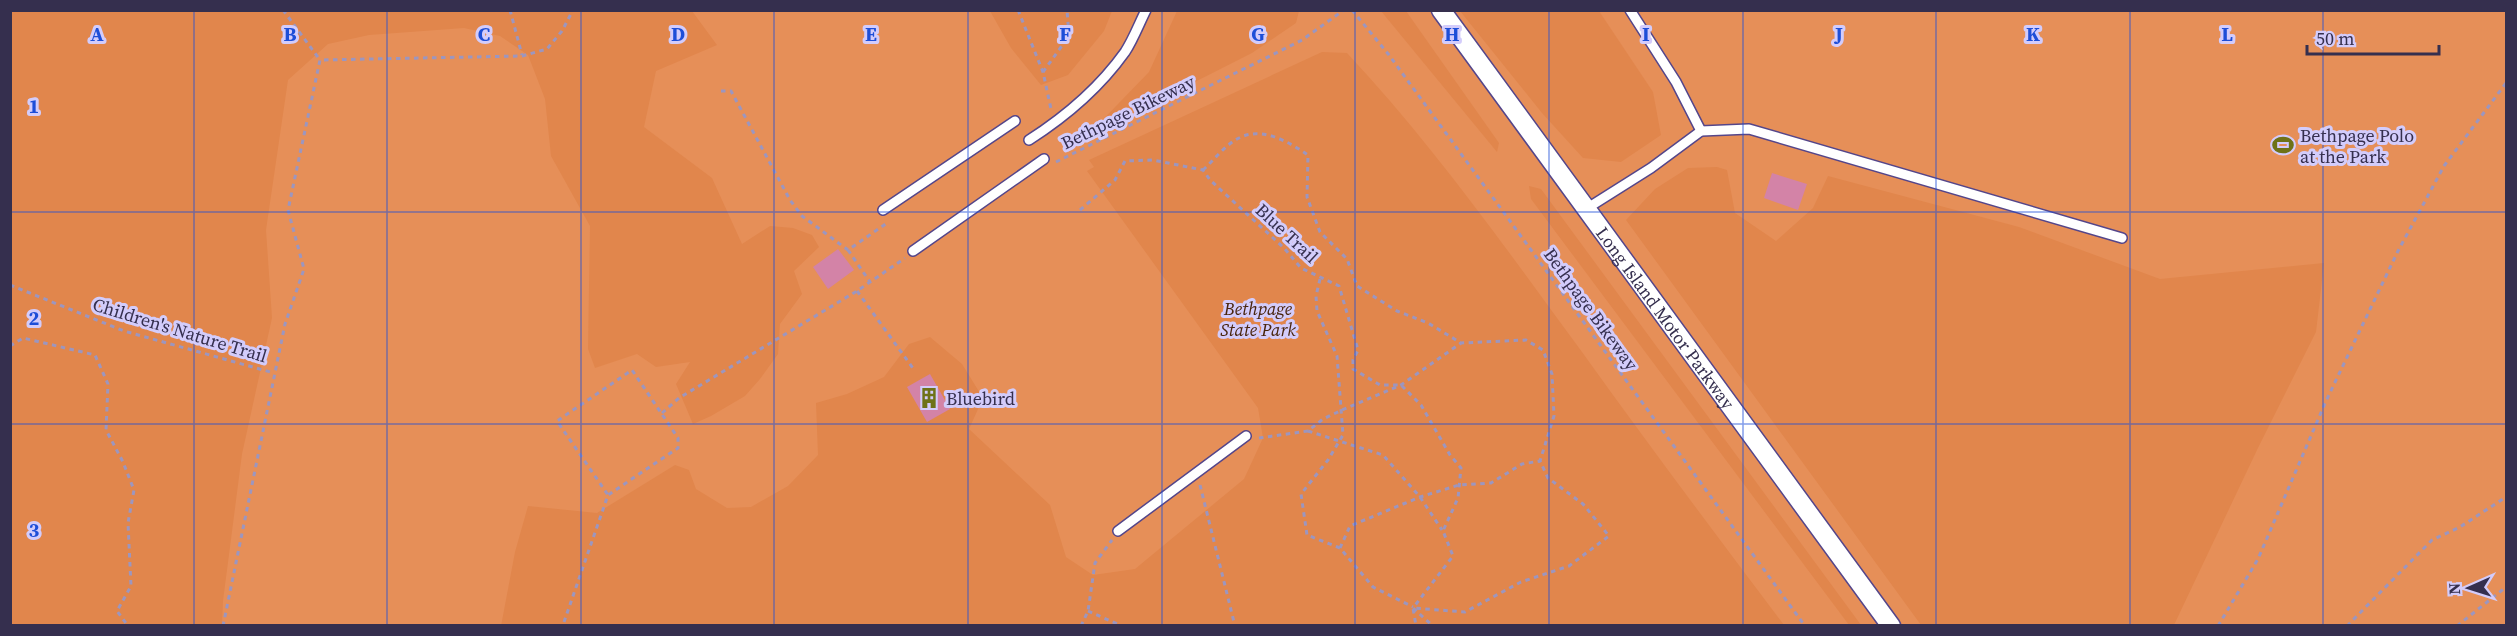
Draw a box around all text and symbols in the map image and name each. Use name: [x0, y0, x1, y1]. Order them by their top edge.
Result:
scale bar: [2307, 18, 2439, 56]
text: A: [90, 20, 104, 48]
text: B: [283, 20, 297, 48]
text: C: [478, 20, 490, 48]
text: D: [671, 20, 685, 48]
text: E: [865, 20, 877, 48]
text: F: [1059, 20, 1071, 48]
text: G: [1251, 20, 1265, 48]
text: H: [1444, 20, 1460, 48]
text: I: [1642, 20, 1650, 48]
text: J: [1833, 20, 1843, 48]
text: K: [2026, 20, 2040, 48]
text: L: [2221, 20, 2233, 48]
text: 50 m: [2316, 26, 2354, 51]
street label: Bethpage Bikeway: [1057, 68, 1200, 155]
text: 1: [29, 92, 39, 120]
place label: Bethpage Polo at the Park: [2300, 123, 2414, 169]
sports icon: Bethpage Polo at the Park: [2271, 133, 2295, 157]
street label: Blue Trail: [1250, 197, 1324, 269]
street label: Long Island Motor Parkway: [1591, 221, 1741, 415]
street label: Bethpage Bikeway: [1538, 243, 1644, 376]
street label: Children's Nature Trail: [90, 292, 270, 368]
park label: Bethpage State Park: [1220, 296, 1296, 342]
text: 2: [29, 304, 40, 332]
building icon: Bluebird: [917, 386, 941, 410]
place label: Bluebird: [946, 386, 1015, 411]
text: 3: [29, 516, 40, 544]
north arrow: [2439, 558, 2499, 618]
text: N: [2443, 582, 2465, 595]

